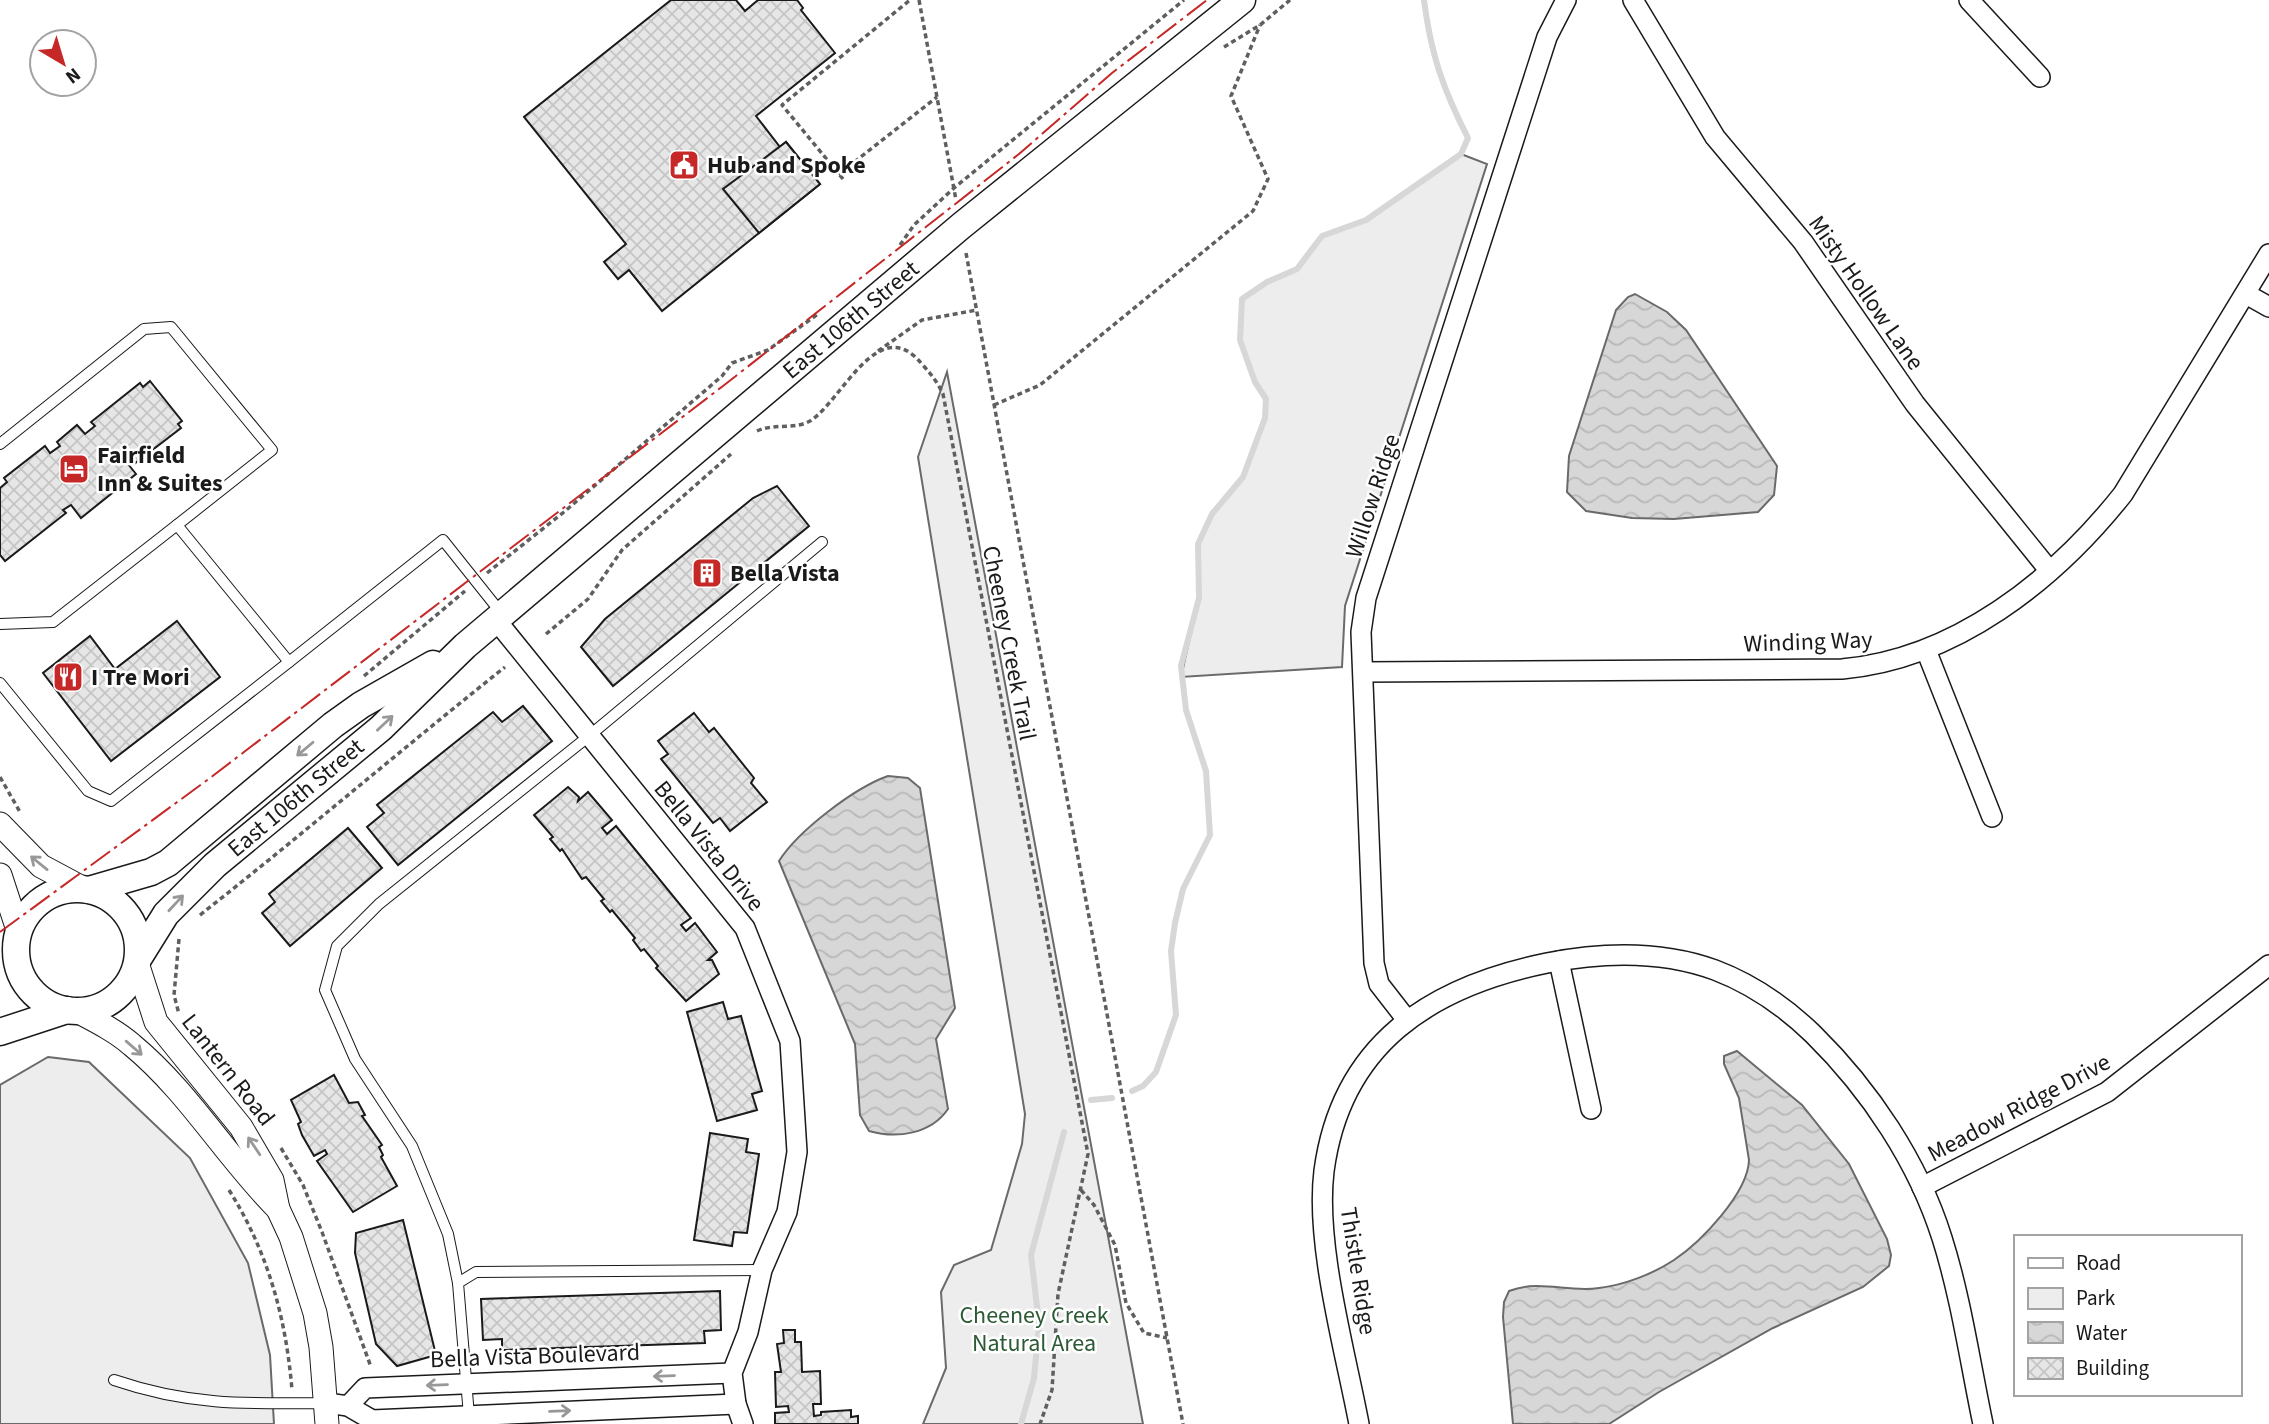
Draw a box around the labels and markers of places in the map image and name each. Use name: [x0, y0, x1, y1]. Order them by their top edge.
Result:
public building icon: Hub and Spoke: [667, 148, 701, 182]
place label: Hub and Spoke: [707, 148, 866, 183]
place label: Fairfield Inn & Suites: [97, 438, 223, 501]
hotel icon: Fairfield Inn & Suites: [57, 452, 91, 486]
building icon: Bella Vista: [690, 556, 724, 590]
place label: Bella Vista: [730, 556, 840, 591]
restaurant icon: I Tre Mori: [51, 660, 85, 694]
place label: I Tre Mori: [91, 660, 190, 695]

